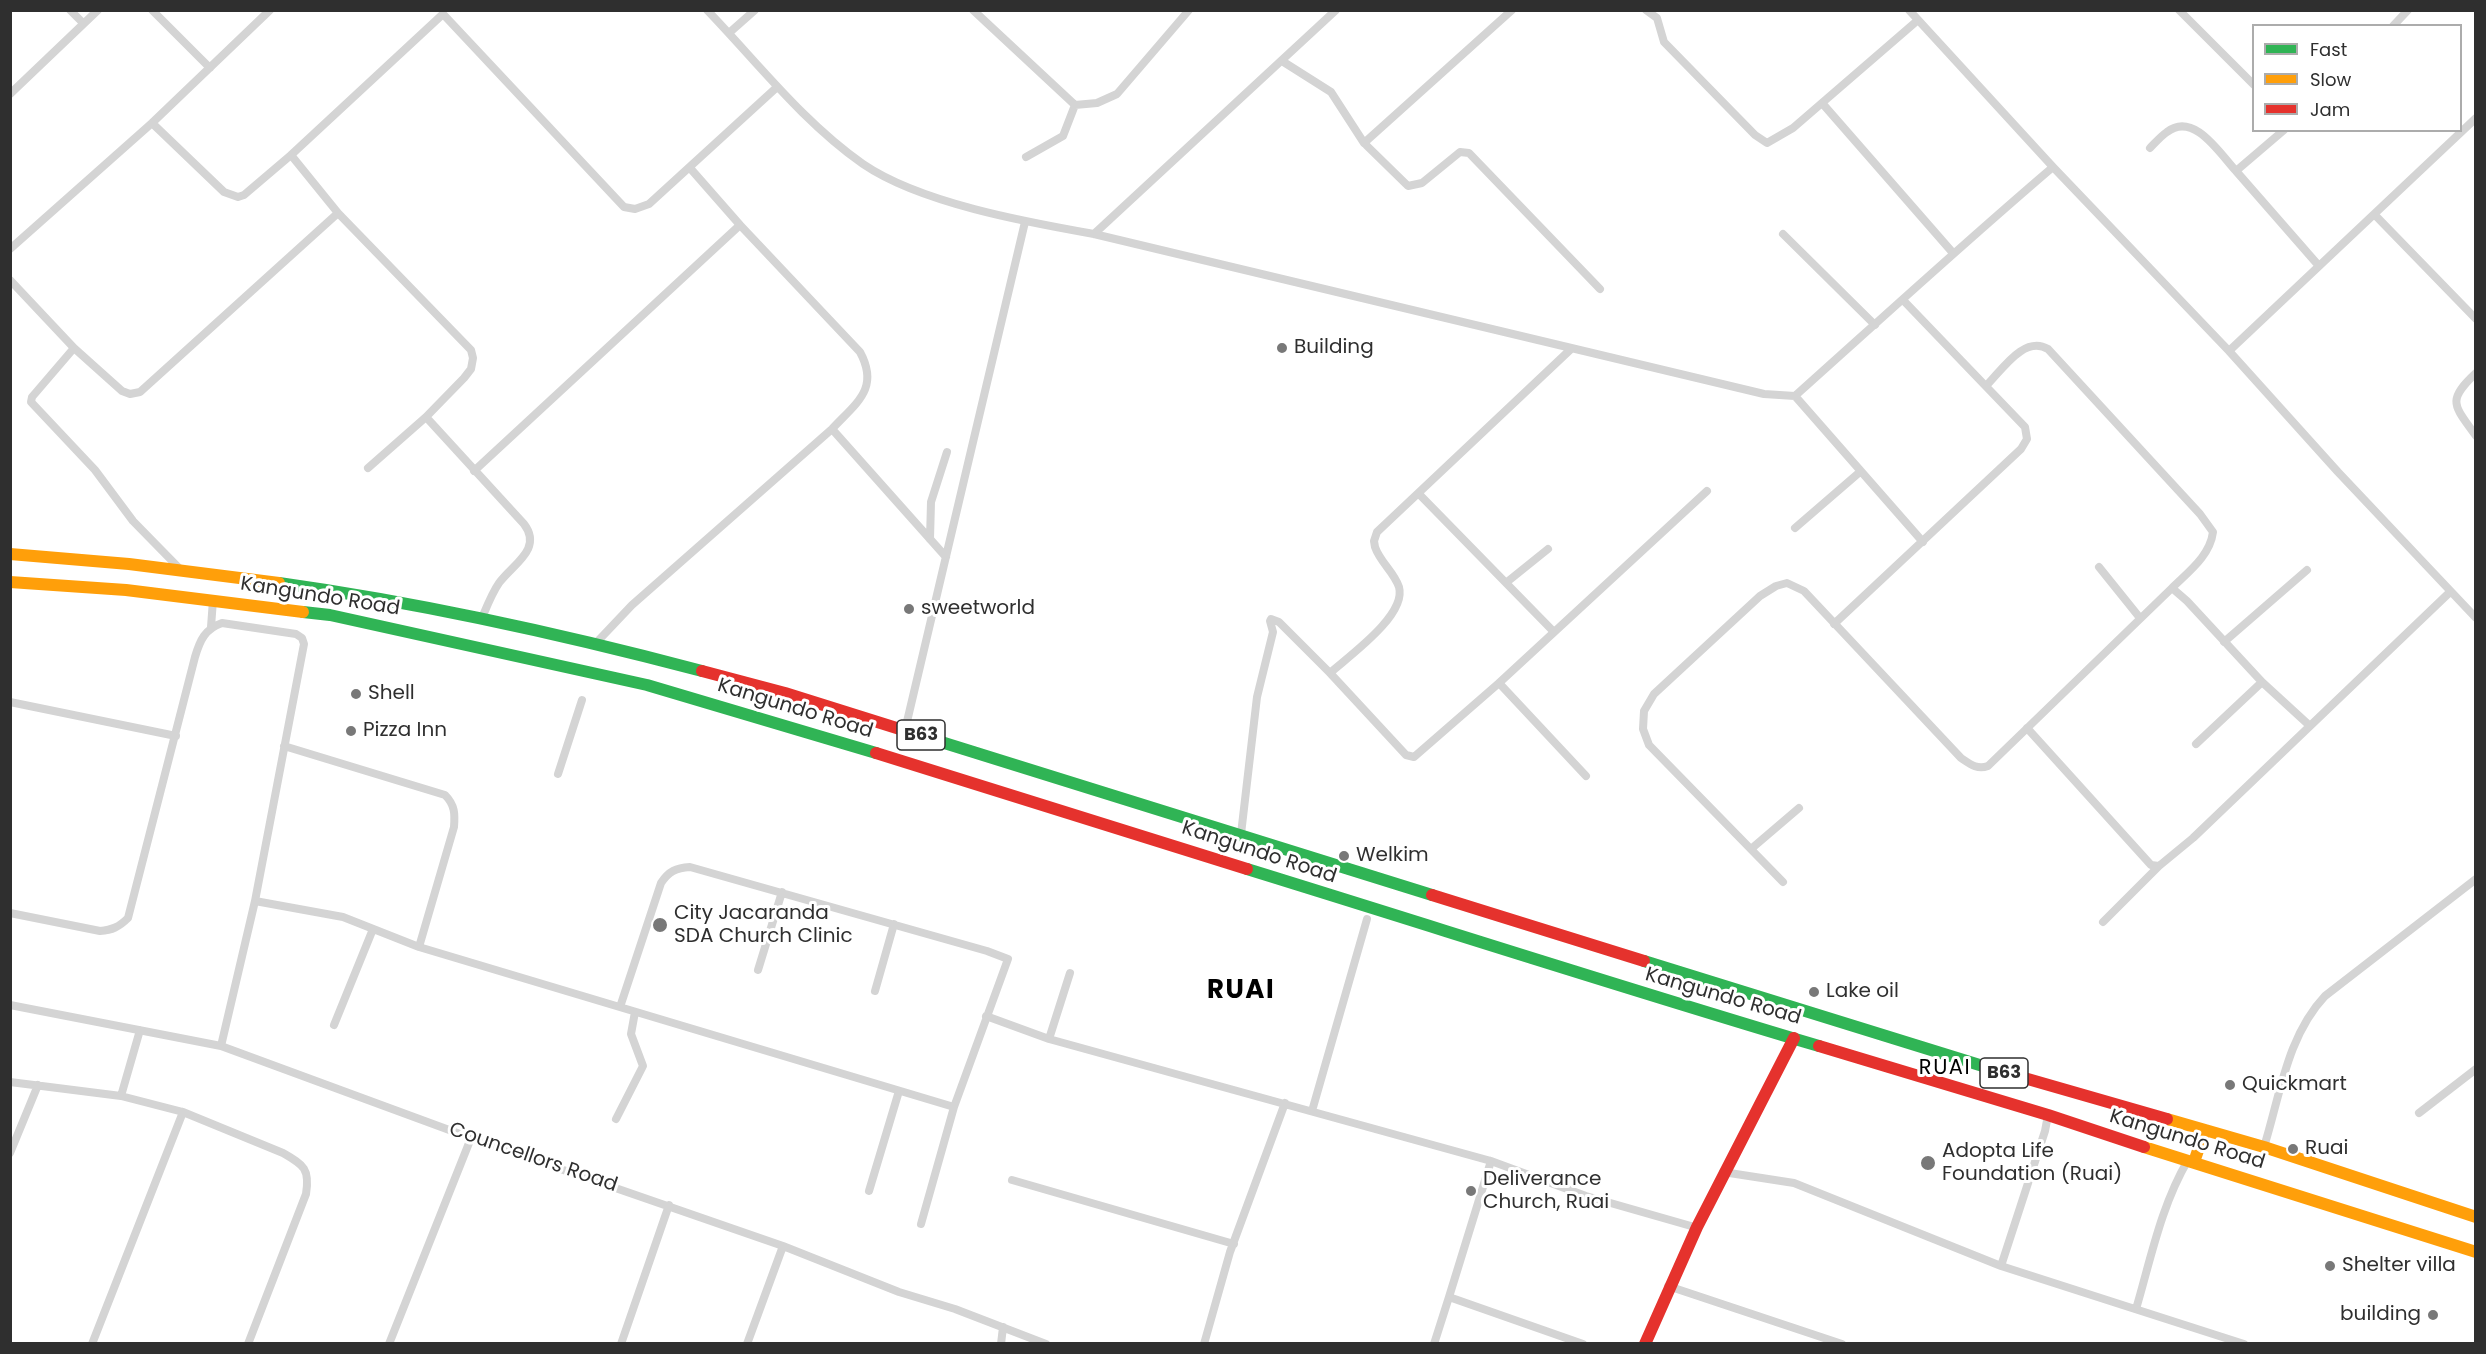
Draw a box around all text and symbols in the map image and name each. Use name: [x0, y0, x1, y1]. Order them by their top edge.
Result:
legend: [2252, 24, 2462, 132]
text: Fast: [2310, 37, 2347, 62]
text: Slow: [2310, 67, 2351, 92]
text: Jam: [2310, 97, 2350, 122]
place label: Building: [1294, 336, 1374, 360]
marker: Building: [1275, 341, 1289, 355]
street label: Kangundo Road: [239, 573, 401, 621]
place label: sweetworld: [921, 597, 1035, 621]
marker: sweetworld: [902, 602, 916, 616]
street label: Kangundo Road: [714, 674, 876, 744]
place label: Shell: [368, 682, 415, 706]
marker: Shell: [349, 687, 363, 701]
place label: Pizza Inn: [363, 719, 447, 743]
road number: B63: [897, 720, 945, 750]
marker: Pizza Inn: [344, 724, 358, 738]
street label: Kangundo Road: [1179, 817, 1339, 889]
place label: Welkim: [1356, 844, 1429, 868]
marker: Welkim: [1337, 849, 1351, 863]
place label: City Jacaranda SDA Church Clinic: [674, 902, 853, 949]
marker: City Jacaranda SDA Church Clinic: [651, 916, 669, 934]
street label: Kangundo Road: [1642, 963, 1804, 1031]
district label: RUAI: [1207, 975, 1275, 1007]
place label: Lake oil: [1826, 980, 1899, 1004]
marker: Lake oil: [1807, 985, 1821, 999]
district label: RUAI: [1919, 1056, 1971, 1082]
road number: B63: [1980, 1058, 2028, 1088]
place label: Quickmart: [2242, 1073, 2347, 1097]
marker: Quickmart: [2223, 1078, 2237, 1092]
street label: Kangundo Road: [2106, 1105, 2268, 1175]
street label: Councellors Road: [446, 1118, 620, 1198]
place label: Ruai: [2305, 1137, 2348, 1161]
place label: Adopta Life Foundation (Ruai): [1942, 1140, 2122, 1187]
marker: Ruai: [2286, 1142, 2300, 1156]
marker: Adopta Life Foundation (Ruai): [1919, 1154, 1937, 1172]
place label: Deliverance Church, Ruai: [1483, 1168, 1609, 1215]
marker: Deliverance Church, Ruai: [1464, 1184, 1478, 1198]
place label: Shelter villa: [2342, 1254, 2456, 1278]
marker: Shelter villa: [2323, 1259, 2337, 1273]
place label: building: [2340, 1303, 2421, 1327]
marker: building: [2426, 1308, 2440, 1322]

